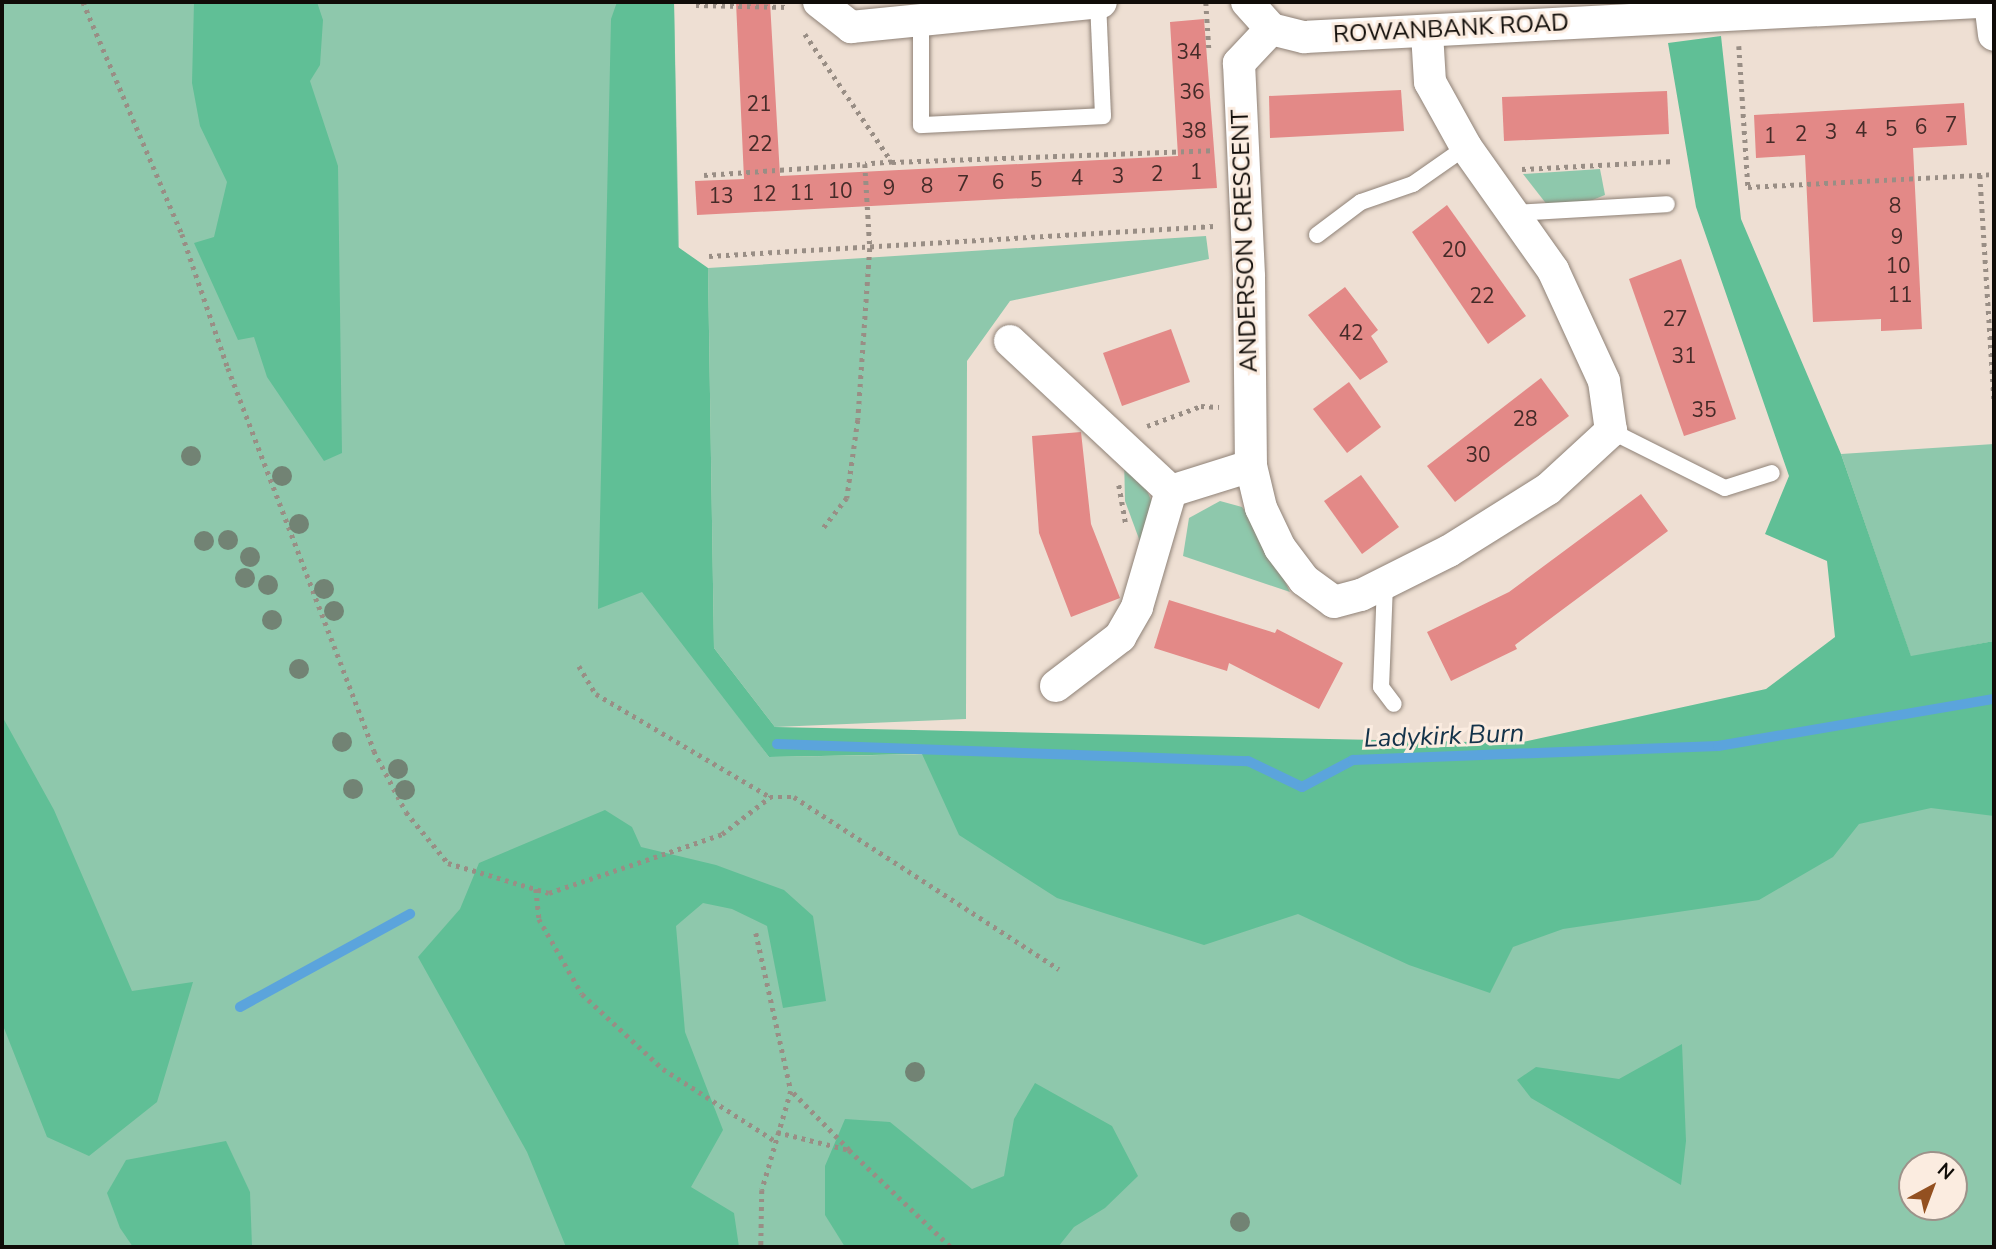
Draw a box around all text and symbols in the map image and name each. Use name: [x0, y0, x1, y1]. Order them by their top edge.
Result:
street label: ROWANBANK ROAD: [1332, 8, 1570, 50]
house number: 34: [1176, 39, 1202, 65]
house number: 36: [1179, 79, 1205, 105]
house number: 21: [746, 91, 772, 117]
street label: ANDERSON CRESCENT: [1226, 109, 1264, 373]
house number: 7: [1945, 112, 1957, 138]
house number: 6: [1915, 114, 1927, 140]
house number: 5: [1885, 116, 1897, 142]
house number: 4: [1855, 117, 1867, 143]
house number: 38: [1181, 118, 1207, 144]
house number: 3: [1825, 119, 1837, 145]
house number: 2: [1795, 121, 1807, 147]
house number: 1: [1764, 123, 1776, 149]
house number: 22: [747, 131, 773, 157]
house number: 1: [1190, 159, 1202, 185]
house number: 2: [1151, 161, 1163, 187]
house number: 3: [1112, 163, 1124, 189]
house number: 4: [1071, 165, 1083, 191]
house number: 5: [1030, 167, 1042, 193]
house number: 6: [992, 169, 1004, 195]
house number: 7: [957, 171, 969, 197]
house number: 8: [921, 173, 933, 199]
house number: 9: [883, 175, 895, 201]
house number: 10: [827, 178, 853, 204]
house number: 11: [789, 180, 815, 206]
house number: 12: [751, 181, 777, 207]
house number: 13: [708, 183, 734, 209]
house number: 8: [1889, 193, 1901, 219]
house number: 9: [1891, 224, 1903, 250]
house number: 20: [1441, 237, 1467, 263]
house number: 10: [1885, 253, 1911, 279]
house number: 11: [1887, 282, 1913, 308]
house number: 22: [1469, 283, 1495, 309]
house number: 27: [1662, 306, 1688, 332]
house number: 42: [1338, 320, 1364, 346]
house number: 31: [1671, 343, 1697, 369]
house number: 35: [1691, 397, 1717, 423]
house number: 28: [1512, 406, 1538, 432]
house number: 30: [1465, 442, 1491, 468]
water label: Ladykirk Burn: [1363, 718, 1525, 754]
north arrow: [1898, 1151, 1968, 1221]
text: N: [1932, 1157, 1959, 1186]

